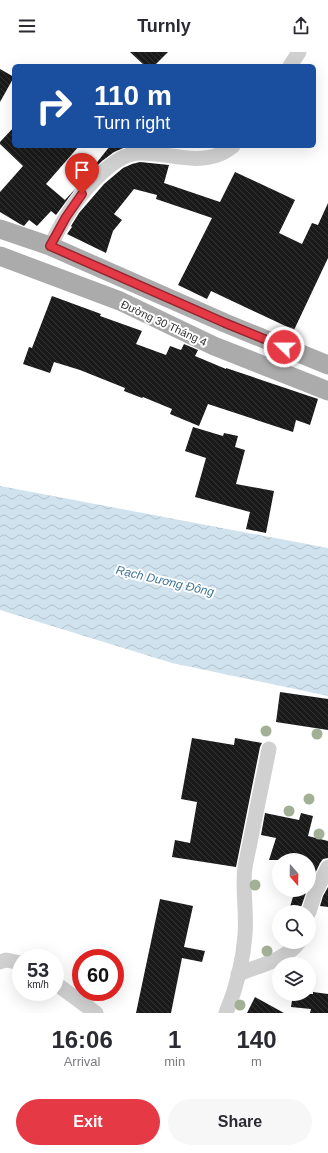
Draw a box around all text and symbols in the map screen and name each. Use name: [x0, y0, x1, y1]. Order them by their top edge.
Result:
icon: menu: [16, 15, 38, 37]
icon: share: [290, 15, 312, 37]
text: Turnly: [137, 16, 191, 36]
icon: right: [28, 80, 80, 132]
text: 110 m: [94, 80, 172, 111]
text: Turn right: [94, 113, 170, 133]
pin: [65, 153, 99, 194]
icon: arrive: [71, 159, 93, 181]
street label: Đường 30 Tháng 4: [119, 298, 209, 348]
position arrow: [263, 326, 305, 368]
water label: Rạch Dương Đông: [115, 563, 216, 599]
north arrow: [272, 853, 316, 897]
map controls: [272, 853, 316, 1001]
button: search: [272, 905, 316, 949]
speed limit sign: 60: [72, 949, 124, 1001]
button: layers: [272, 957, 316, 1001]
text: 53: [27, 959, 49, 981]
text: km/h: [27, 979, 49, 990]
text: 16:06: [51, 1026, 113, 1053]
text: 1: [168, 1026, 181, 1053]
text: 140: [237, 1026, 277, 1053]
text: Arrival: [64, 1054, 101, 1069]
text: min: [164, 1054, 185, 1069]
text: m: [251, 1054, 262, 1069]
button: Exit: [16, 1099, 160, 1145]
button: Share: [168, 1099, 312, 1145]

